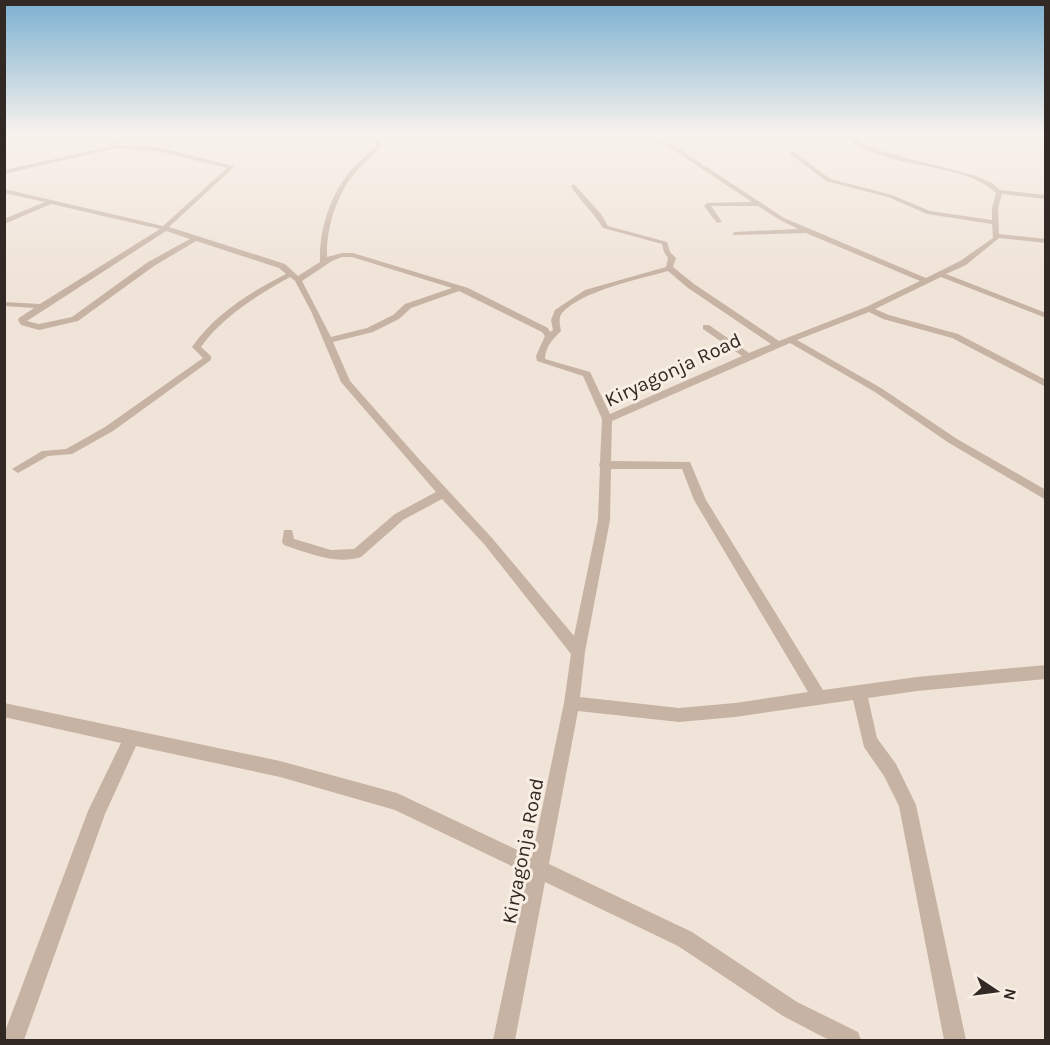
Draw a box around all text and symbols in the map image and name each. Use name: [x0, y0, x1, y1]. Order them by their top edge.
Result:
street label: Kiryagonja Road: [601, 328, 745, 412]
street label: Kiryagonja Road: [498, 776, 548, 926]
north arrow: [966, 961, 1026, 1021]
text: N: [1000, 987, 1021, 1002]

